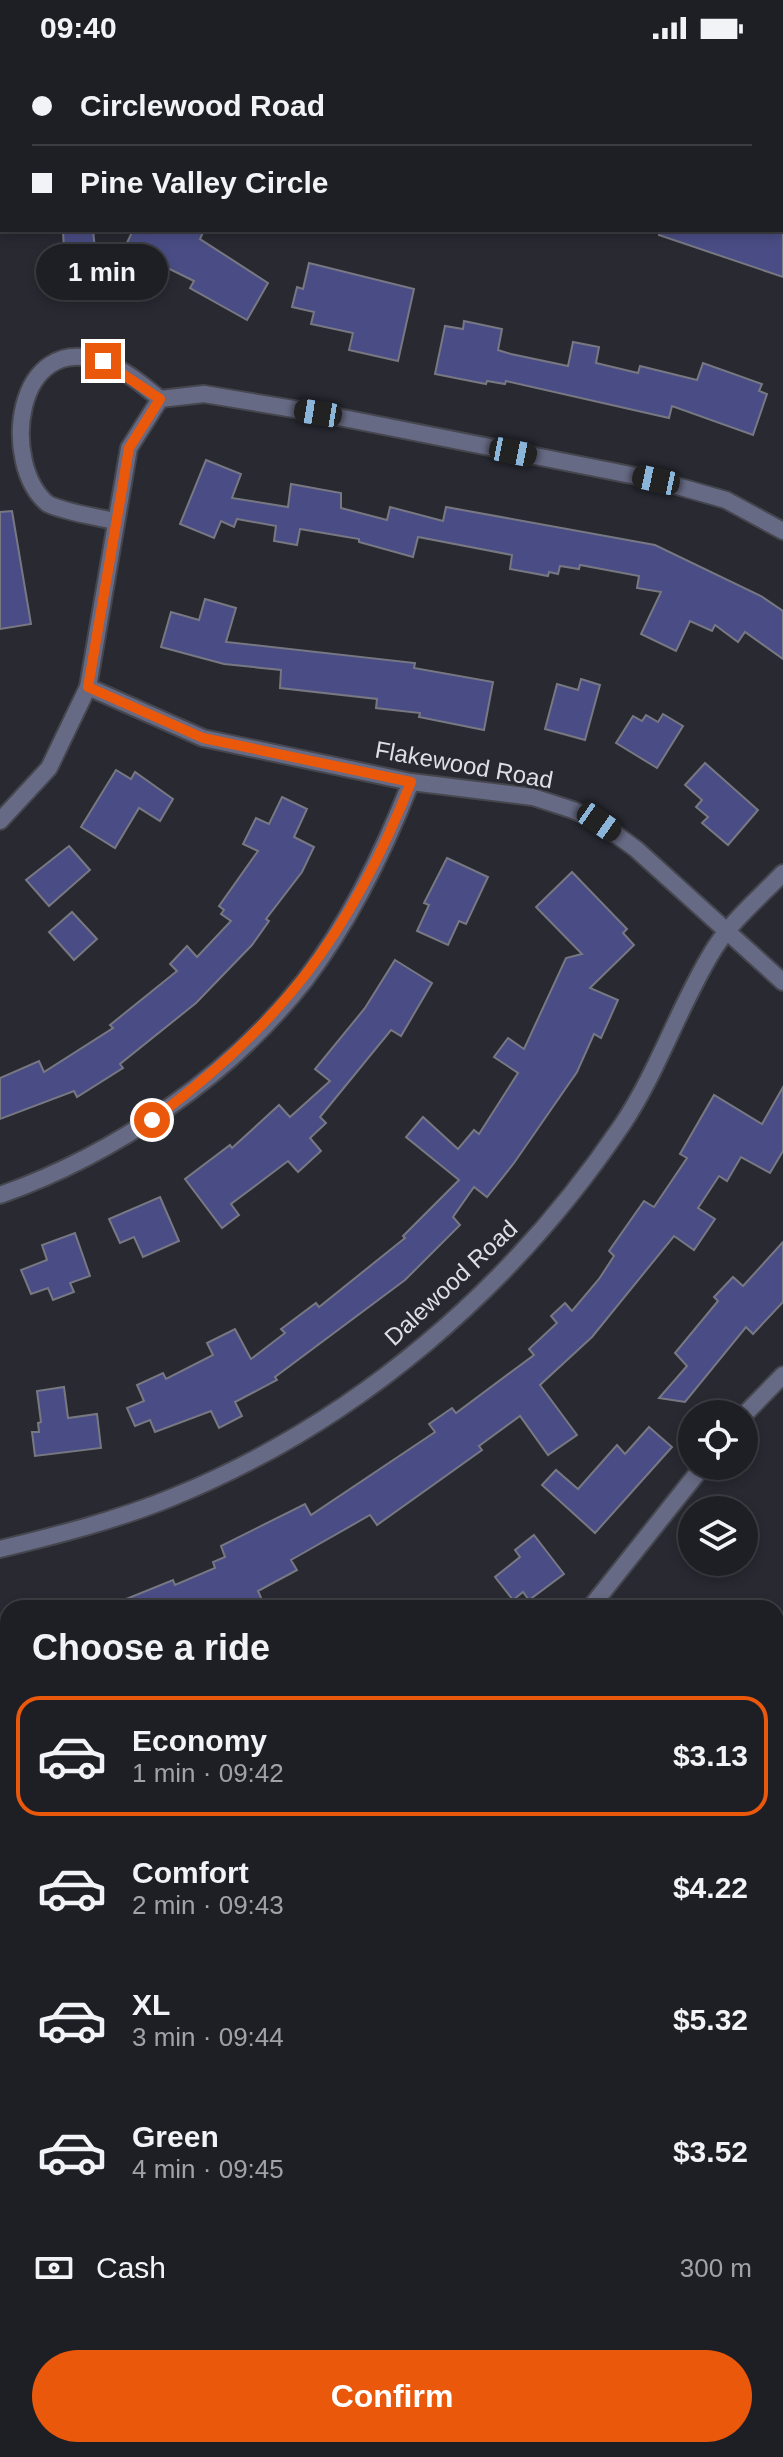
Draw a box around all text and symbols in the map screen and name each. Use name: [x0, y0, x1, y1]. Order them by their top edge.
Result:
text: 09:40: [40, 11, 117, 44]
text: Circlewood Road: [80, 89, 325, 122]
text: Pine Valley Circle: [80, 166, 328, 199]
callout: 1 min: [37, 245, 169, 301]
text: 1 min: [68, 257, 136, 287]
route end: [85, 343, 121, 379]
car: [292, 397, 344, 429]
car: [487, 436, 539, 468]
car: [630, 463, 682, 497]
street label: Flakewood Road: [373, 736, 555, 793]
car: [572, 798, 626, 846]
route start: [134, 1102, 170, 1138]
street label: Dalewood Road: [379, 1215, 522, 1351]
map controls: [678, 1400, 758, 1576]
button: locate: [678, 1400, 758, 1480]
button: layers: [678, 1496, 758, 1576]
text: Choose a ride: [32, 1627, 270, 1668]
icon: car: [36, 1720, 108, 1792]
text: Economy: [132, 1724, 267, 1757]
text: $3.13: [673, 1739, 748, 1772]
text: 1 min · 09:42: [132, 1758, 284, 1788]
icon: car: [36, 1852, 108, 1924]
text: Comfort: [132, 1856, 249, 1889]
text: $4.22: [673, 1871, 748, 1904]
text: 2 min · 09:43: [132, 1890, 284, 1920]
icon: car: [36, 1984, 108, 2056]
text: XL: [132, 1988, 170, 2021]
text: $5.32: [673, 2003, 748, 2036]
text: 3 min · 09:44: [132, 2022, 284, 2052]
icon: car: [36, 2116, 108, 2188]
text: Green: [132, 2120, 219, 2153]
text: $3.52: [673, 2135, 748, 2168]
text: 4 min · 09:45: [132, 2154, 284, 2184]
icon: cash: [32, 2246, 76, 2290]
text: Cash: [96, 2251, 166, 2284]
text: 300 m: [680, 2253, 752, 2283]
button: Confirm: [32, 2350, 752, 2442]

